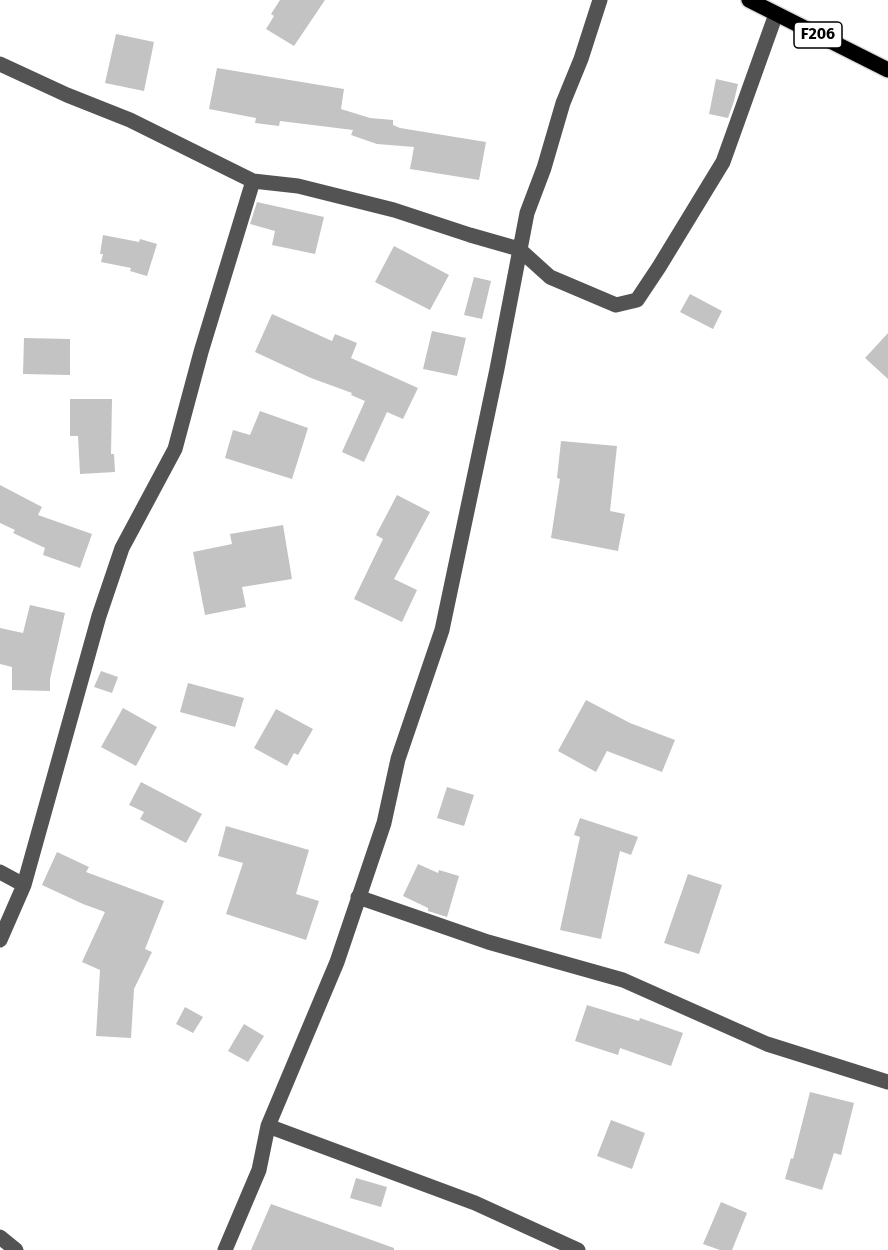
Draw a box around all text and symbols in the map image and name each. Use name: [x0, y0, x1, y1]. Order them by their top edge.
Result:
road number: F206: [794, 22, 842, 48]

